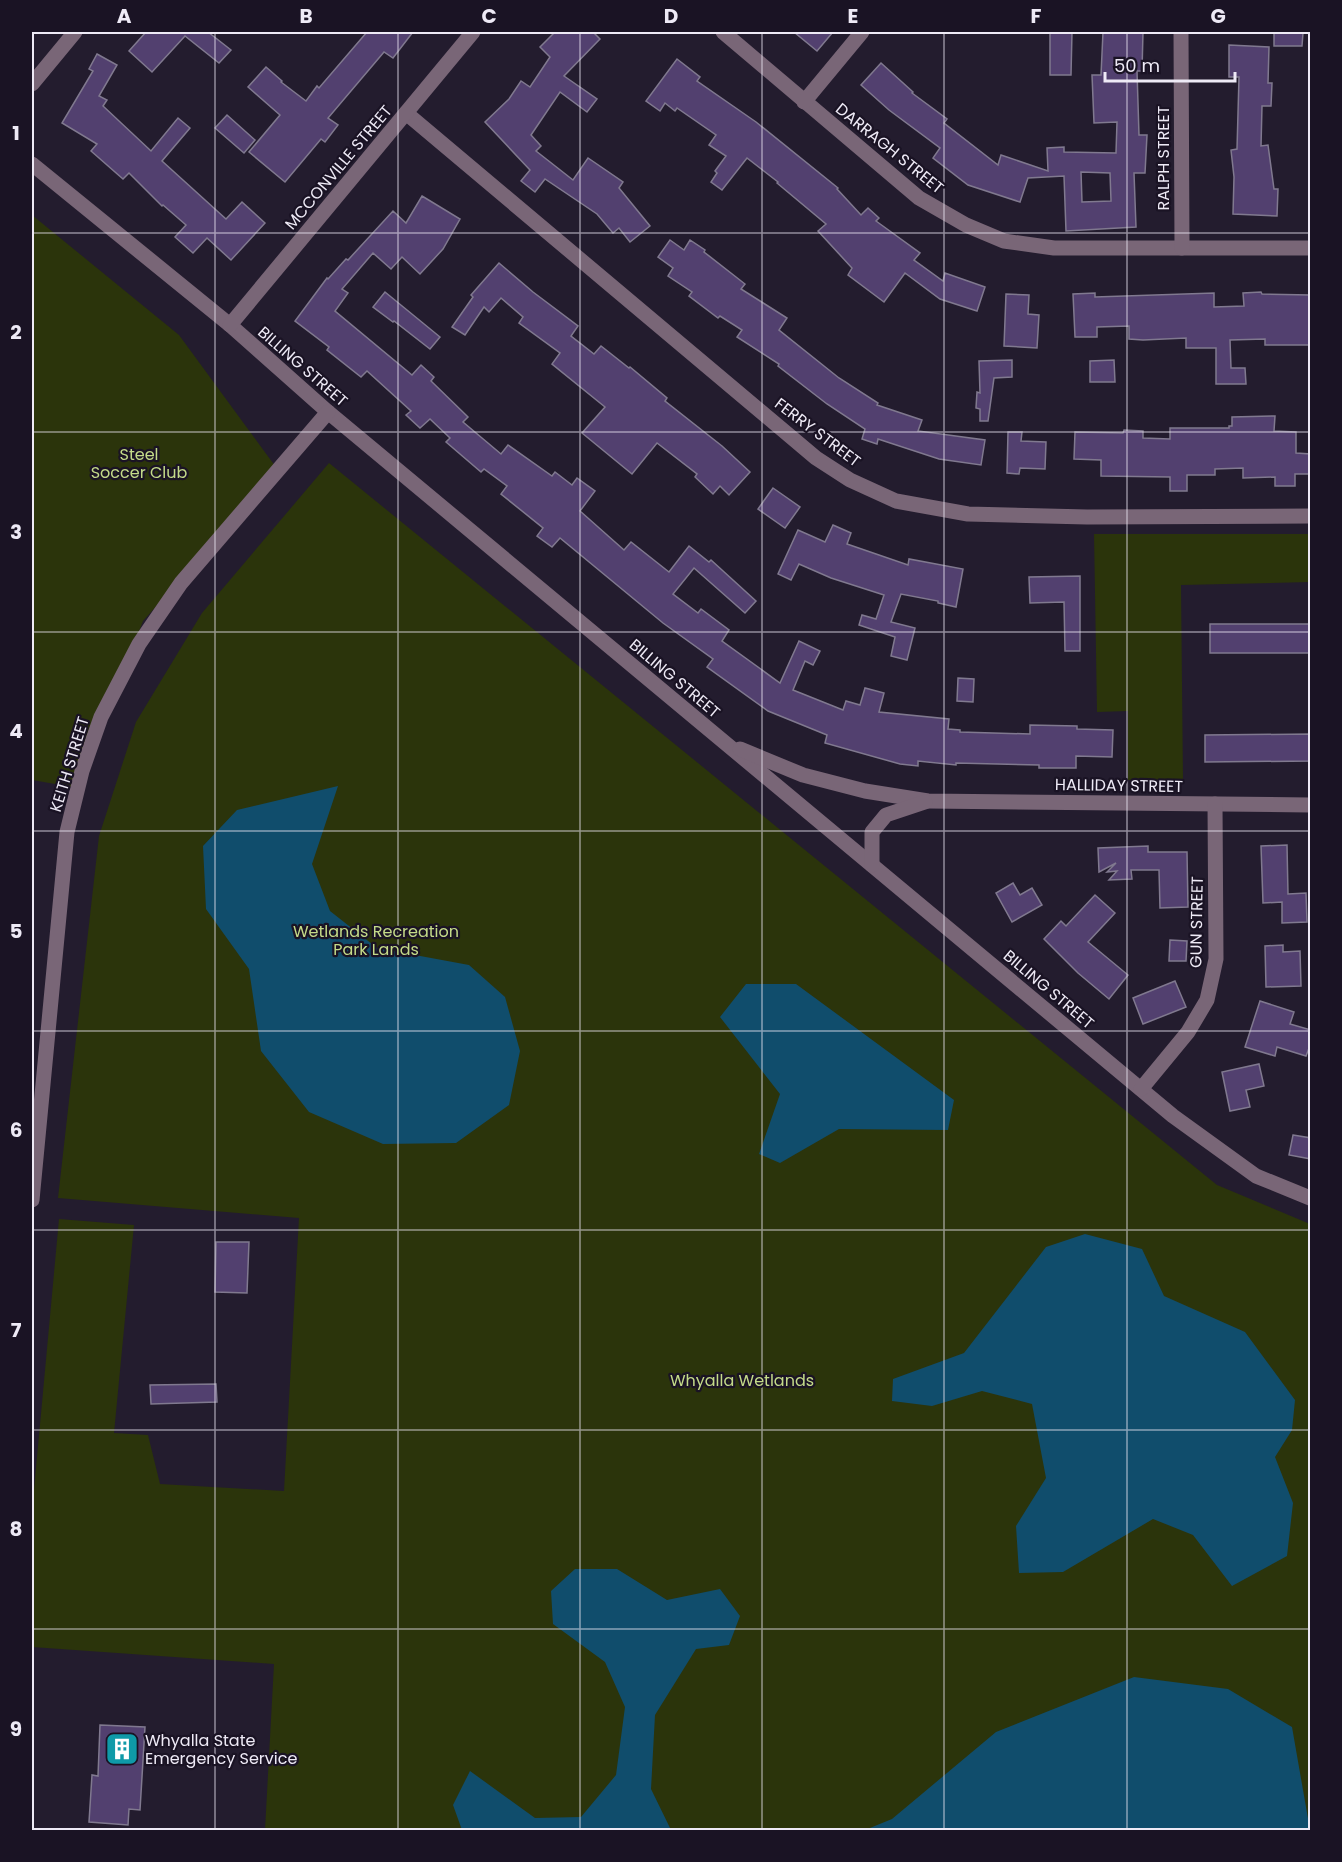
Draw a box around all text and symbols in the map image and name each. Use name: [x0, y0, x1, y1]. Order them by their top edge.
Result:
text: A: [117, 2, 132, 30]
text: B: [299, 2, 313, 30]
text: C: [481, 2, 497, 30]
text: D: [664, 2, 678, 30]
text: E: [848, 2, 858, 30]
text: F: [1031, 2, 1042, 30]
text: G: [1210, 2, 1226, 30]
scale bar: [1105, 45, 1236, 83]
text: 50 m: [1114, 53, 1160, 78]
street label: DARRAGH STREET: [831, 98, 949, 199]
street label: MCCONVILLE STREET: [279, 100, 398, 235]
street label: RALPH STREET: [1152, 105, 1175, 210]
text: 1: [12, 119, 20, 147]
text: 2: [10, 318, 22, 346]
street label: BILLING STREET: [253, 321, 353, 412]
street label: FERRY STREET: [770, 392, 866, 473]
park label: Steel Soccer Club: [91, 443, 187, 484]
text: 3: [10, 518, 22, 546]
street label: BILLING STREET: [624, 633, 725, 724]
street label: KEITH STREET: [44, 713, 95, 815]
text: 4: [9, 717, 23, 745]
street label: HALLIDAY STREET: [1055, 773, 1184, 798]
street label: GUN STREET: [1184, 876, 1209, 968]
text: 5: [10, 917, 23, 945]
park label: Wetlands Recreation Park Lands: [293, 920, 459, 961]
street label: BILLING STREET: [998, 944, 1099, 1035]
text: 6: [10, 1116, 22, 1144]
text: 7: [11, 1316, 22, 1344]
park label: Whyalla Wetlands: [670, 1369, 814, 1392]
text: 8: [10, 1515, 22, 1543]
text: 9: [10, 1715, 22, 1743]
place label: Whyalla State Emergency Service: [145, 1729, 297, 1770]
building icon: Whyalla State Emergency Service: [104, 1731, 140, 1767]

